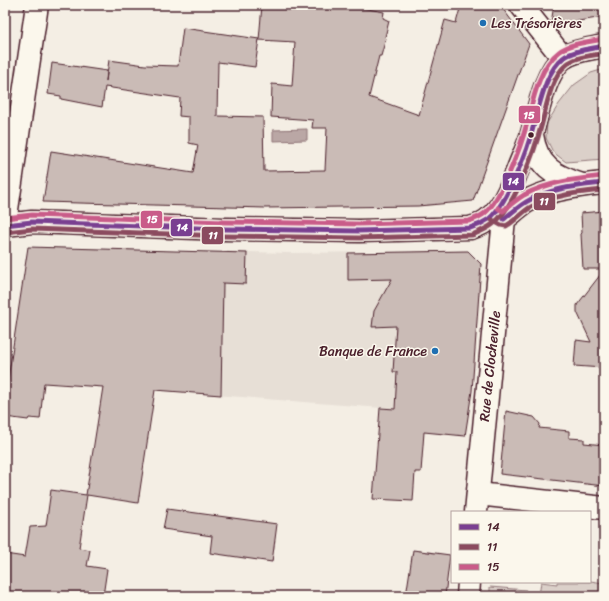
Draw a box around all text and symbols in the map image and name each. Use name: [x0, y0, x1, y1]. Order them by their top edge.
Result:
place label: Les Trésorières: [491, 11, 582, 36]
marker: Les Trésorières: [478, 18, 488, 28]
line badge: 15: [518, 105, 541, 124]
text: 15: [523, 106, 535, 125]
unlabelled marker: [526, 130, 536, 140]
line badge: 14: [502, 172, 525, 191]
text: 14: [507, 172, 519, 191]
line badge: 11: [533, 192, 556, 211]
text: 11: [539, 192, 549, 211]
line badge: 15: [140, 210, 163, 229]
text: 15: [146, 210, 158, 229]
line badge: 14: [170, 218, 193, 237]
text: 14: [176, 218, 188, 237]
line badge: 11: [201, 226, 224, 245]
text: 11: [208, 226, 218, 245]
street label: Rue de Clocheville: [472, 309, 508, 423]
place label: Banque de France: [319, 339, 427, 364]
marker: Banque de France: [430, 346, 440, 356]
legend: [451, 511, 591, 583]
text: 14: [487, 516, 500, 538]
text: 11: [487, 536, 497, 558]
text: 15: [487, 556, 499, 578]

